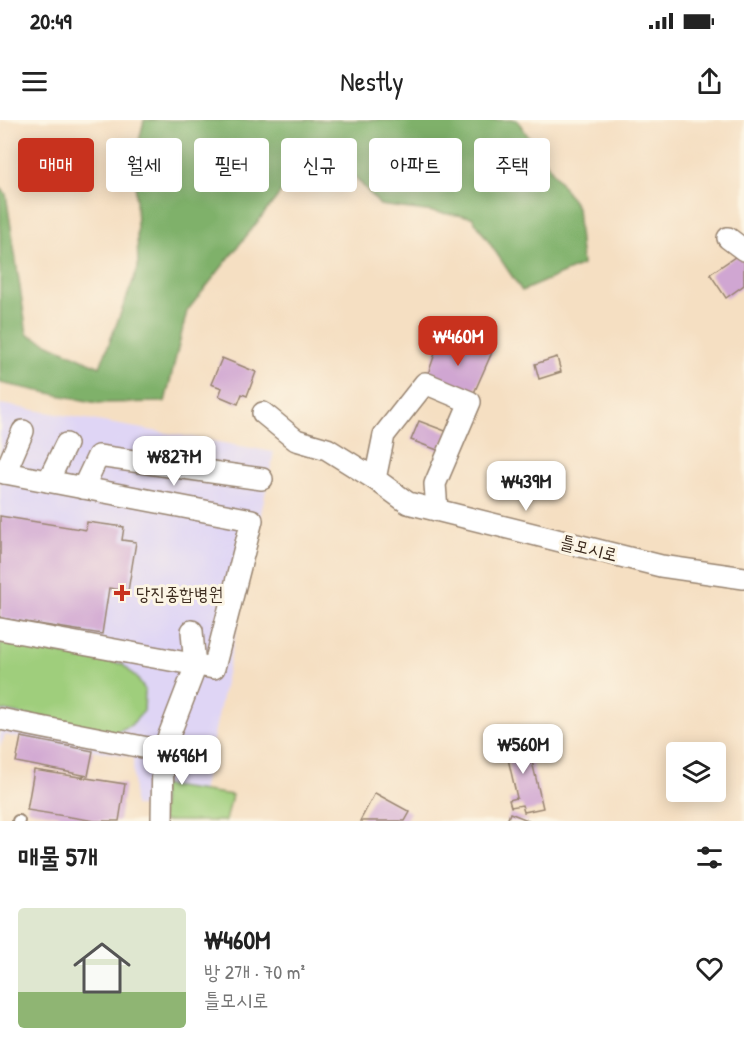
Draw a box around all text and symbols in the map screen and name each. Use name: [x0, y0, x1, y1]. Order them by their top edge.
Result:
text: 20:49: [30, 6, 72, 36]
text: Nestly: [340, 63, 404, 99]
icon: menu: [18, 65, 51, 98]
icon: share: [693, 65, 726, 98]
chip: 매매: [18, 138, 94, 192]
chip: 월세: [106, 138, 182, 192]
chip: 필터: [194, 138, 269, 192]
chip: 신규: [281, 138, 357, 192]
chip: 아파트: [369, 138, 462, 192]
chip: 주택: [474, 138, 550, 192]
pin: ₩460M: [416, 316, 500, 367]
text: ₩460M: [432, 322, 484, 349]
pin: ₩827M: [132, 436, 216, 487]
text: ₩827M: [147, 442, 201, 469]
pin: ₩439M: [484, 461, 568, 512]
text: ₩439M: [501, 467, 551, 494]
street label: 틀모시로: [558, 529, 620, 567]
place label: 당진종합병원: [136, 581, 223, 606]
marker: 당진종합병원: [113, 584, 131, 602]
pin: ₩560M: [481, 724, 565, 775]
text: ₩560M: [497, 730, 549, 757]
pin: ₩696M: [140, 735, 224, 786]
text: ₩696M: [157, 741, 207, 768]
map controls: [666, 742, 726, 802]
button: layers: [666, 742, 726, 802]
text: 매물 5개: [18, 839, 98, 874]
icon: filters: [693, 841, 726, 874]
text: ₩460M: [204, 922, 271, 957]
icon: home: [66, 932, 138, 1004]
icon: heart: [693, 952, 726, 985]
text: 방 2개 · 70 m²: [204, 958, 305, 985]
text: 틀모시로: [204, 986, 268, 1013]

